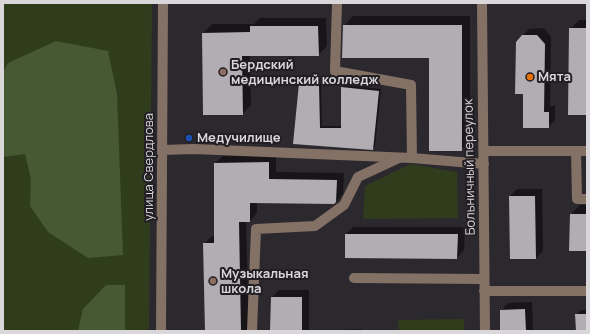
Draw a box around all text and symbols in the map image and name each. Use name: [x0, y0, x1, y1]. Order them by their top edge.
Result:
place label: Бердский медицинский колледж: [231, 57, 378, 88]
marker: Бердский медицинский колледж: [218, 67, 228, 77]
place label: Мята: [538, 69, 571, 85]
marker: Мята: [525, 72, 535, 82]
street label: Больничный переулок: [461, 99, 479, 235]
street label: улица Свердлова: [141, 113, 157, 221]
place label: Медучилище: [197, 130, 281, 146]
marker: Медучилище: [184, 133, 194, 143]
place label: Музыкальная школа: [221, 266, 308, 297]
marker: Музыкальная школа: [208, 276, 218, 286]

